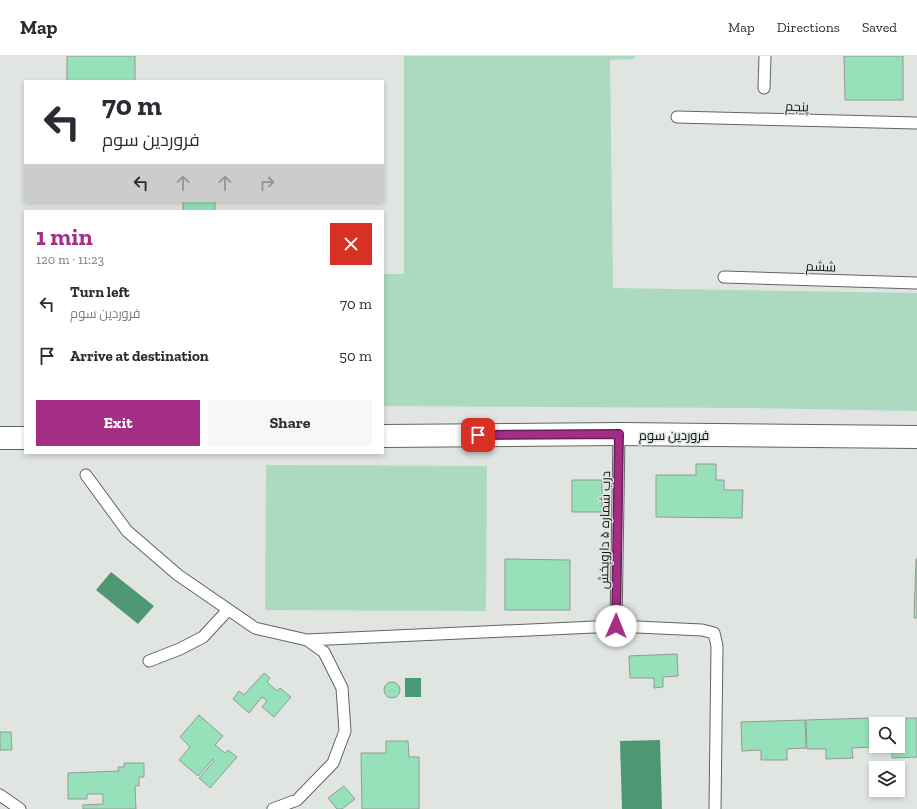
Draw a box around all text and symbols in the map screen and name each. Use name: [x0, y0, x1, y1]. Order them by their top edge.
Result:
text: Map: [20, 16, 57, 39]
text: Map: [728, 19, 755, 36]
text: Directions: [777, 19, 840, 36]
text: Saved: [862, 19, 897, 36]
text: 70 m: [102, 89, 162, 122]
icon: left: [36, 96, 88, 148]
street label: پنجم: [785, 99, 810, 116]
text: فروردین سوم: [102, 129, 200, 151]
icon: left: [130, 172, 152, 194]
icon: ahead: [172, 172, 194, 194]
icon: ahead: [214, 172, 236, 194]
icon: right: [256, 172, 278, 194]
text: 1 min: [36, 222, 93, 251]
button: close: [330, 223, 372, 265]
text: 120 m · 11:23: [36, 252, 104, 267]
street label: ششم: [805, 258, 836, 277]
text: Turn left: [70, 283, 130, 301]
icon: left: [36, 293, 58, 315]
text: 70 m: [340, 295, 372, 313]
text: فروردین سوم: [70, 306, 141, 321]
icon: arrive: [36, 345, 58, 367]
text: Arrive at destination: [70, 347, 209, 365]
text: 50 m: [339, 347, 372, 365]
button: Exit: [36, 400, 200, 446]
button: Share: [208, 400, 372, 446]
pin: [461, 418, 495, 452]
icon: arrive: [467, 424, 489, 446]
street label: فروردین سوم: [639, 428, 709, 445]
street label: درب شماره ۵ داروپخش: [596, 471, 615, 589]
position arrow: [595, 605, 637, 647]
map controls: [869, 717, 905, 797]
button: search: [869, 717, 905, 753]
button: layers: [869, 761, 905, 797]

